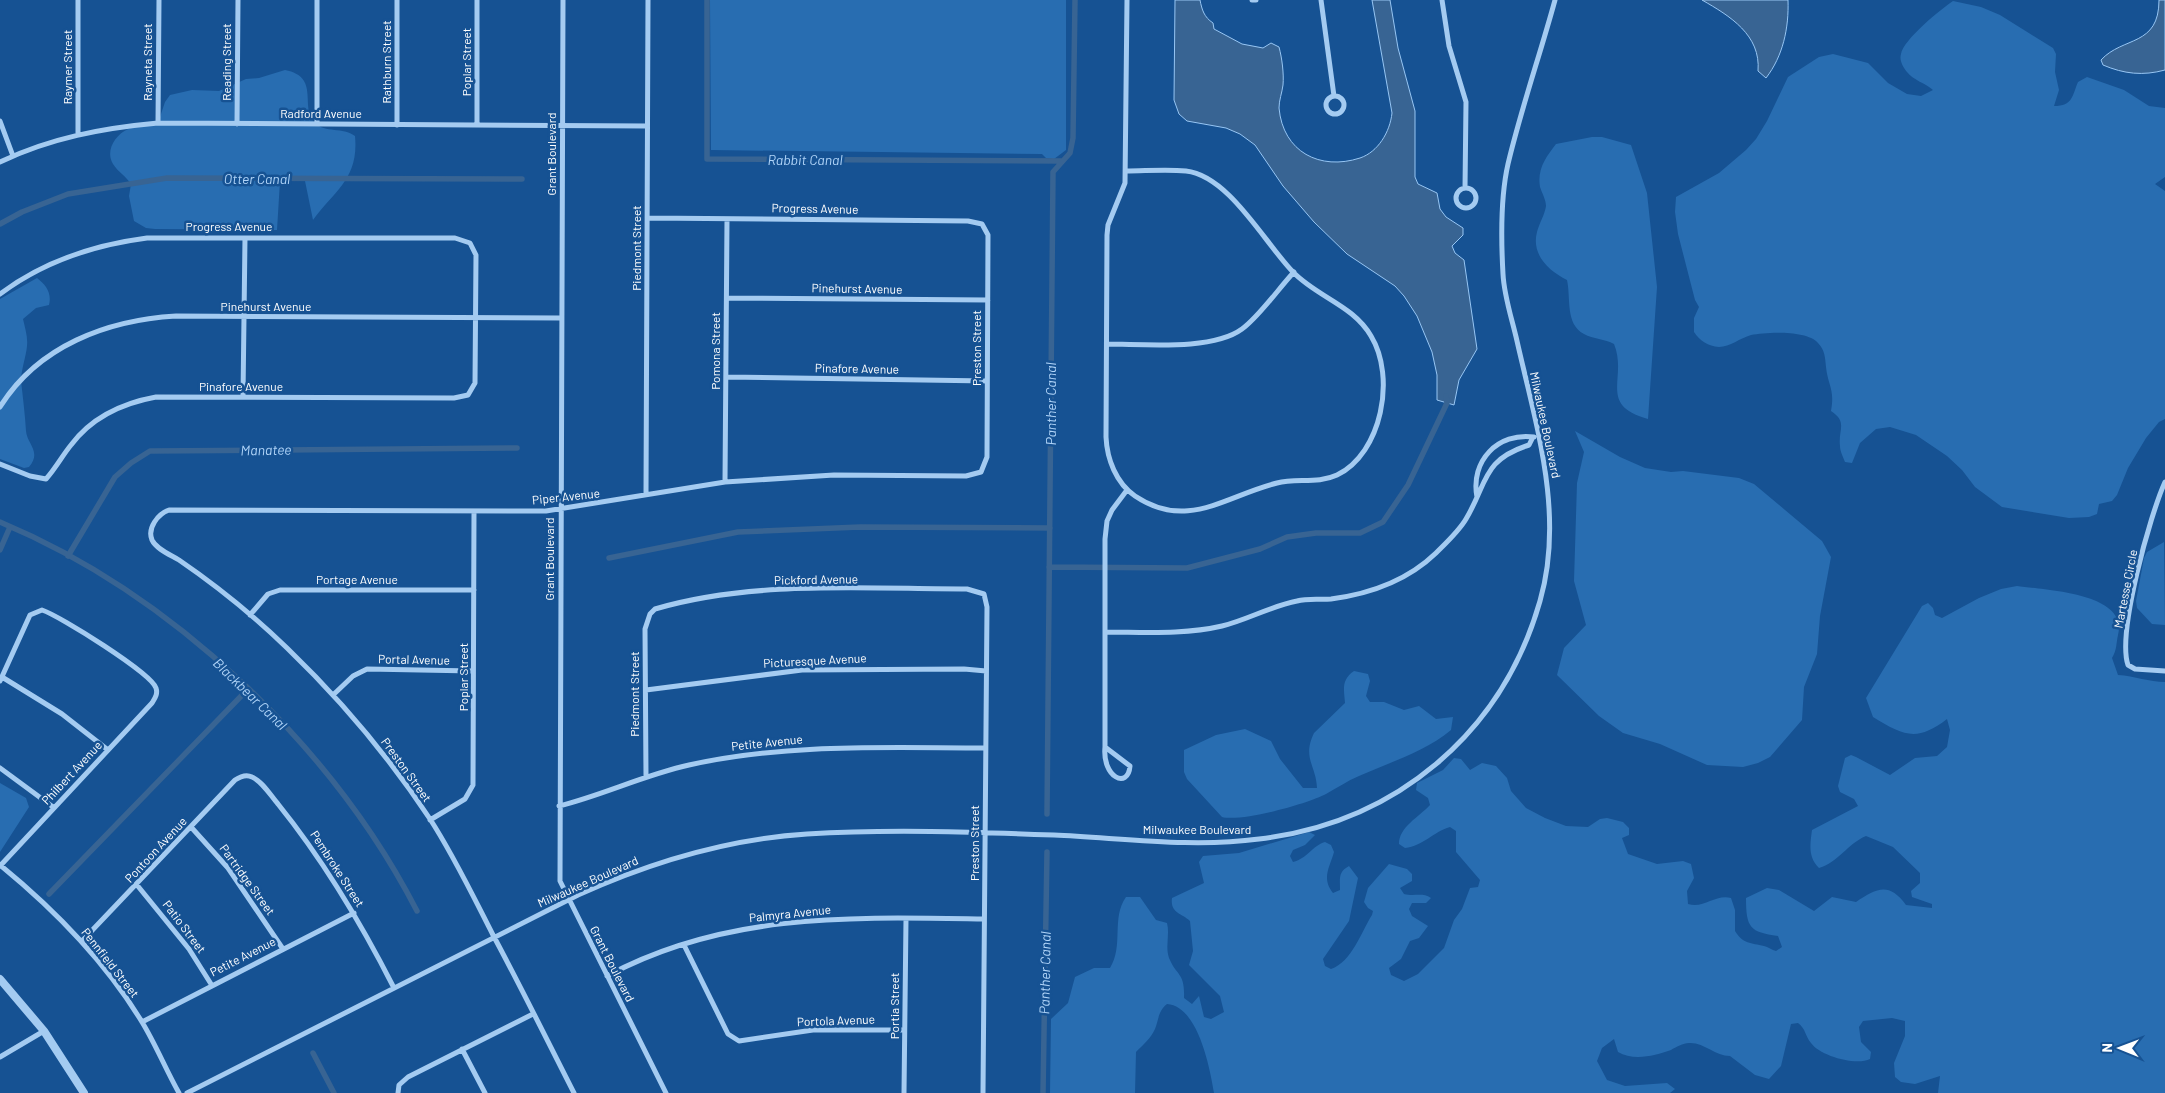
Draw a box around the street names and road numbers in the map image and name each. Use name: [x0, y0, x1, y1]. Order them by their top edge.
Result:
street label: Rathburn Street: [379, 20, 393, 104]
street label: Rayneta Street: [140, 23, 154, 101]
street label: Reading Street: [219, 23, 233, 101]
street label: Poplar Street: [459, 28, 473, 96]
street label: Raymer Street: [60, 30, 74, 104]
street label: Radford Avenue: [280, 106, 362, 120]
street label: Grant Boulevard: [544, 112, 558, 196]
street label: Progress Avenue: [771, 200, 859, 216]
street label: Piedmont Street: [629, 205, 643, 291]
street label: Progress Avenue: [186, 219, 272, 233]
street label: Pinehurst Avenue: [811, 280, 903, 296]
street label: Pinehurst Avenue: [221, 299, 311, 313]
street label: Preston Street: [969, 310, 983, 386]
street label: Pomona Street: [708, 312, 722, 390]
street label: Pinafore Avenue: [815, 360, 899, 376]
street label: Milwaukee Boulevard: [1528, 370, 1564, 479]
street label: Pinafore Avenue: [199, 379, 283, 393]
street label: Piper Avenue: [531, 485, 600, 507]
street label: Grant Boulevard: [542, 517, 556, 601]
street label: Martesse Circle: [2111, 548, 2140, 629]
street label: Pickford Avenue: [774, 571, 858, 587]
street label: Portage Avenue: [316, 572, 398, 586]
street label: Poplar Street: [456, 643, 470, 711]
street label: Picturesque Avenue: [763, 650, 867, 670]
street label: Portal Avenue: [378, 651, 450, 667]
street label: Piedmont Street: [627, 651, 641, 737]
street label: Petite Avenue: [730, 731, 803, 753]
street label: Preston Street: [379, 735, 435, 804]
street label: Philbert Avenue: [38, 738, 104, 807]
street label: Preston Street: [967, 805, 981, 881]
street label: Pontoon Avenue: [121, 814, 189, 885]
street label: Milwaukee Boulevard: [1143, 822, 1251, 836]
street label: Pembroke Street: [308, 828, 368, 909]
street label: Partridge Street: [217, 841, 278, 918]
street label: Milwaukee Boulevard: [535, 853, 640, 910]
street label: Patio Street: [160, 897, 209, 955]
street label: Palmyra Avenue: [748, 902, 832, 924]
street label: Grant Boulevard: [588, 923, 638, 1004]
street label: Pennfield Street: [79, 925, 142, 1000]
street label: Petite Avenue: [207, 934, 278, 979]
street label: Portia Street: [887, 973, 901, 1039]
street label: Portola Avenue: [797, 1012, 875, 1028]

